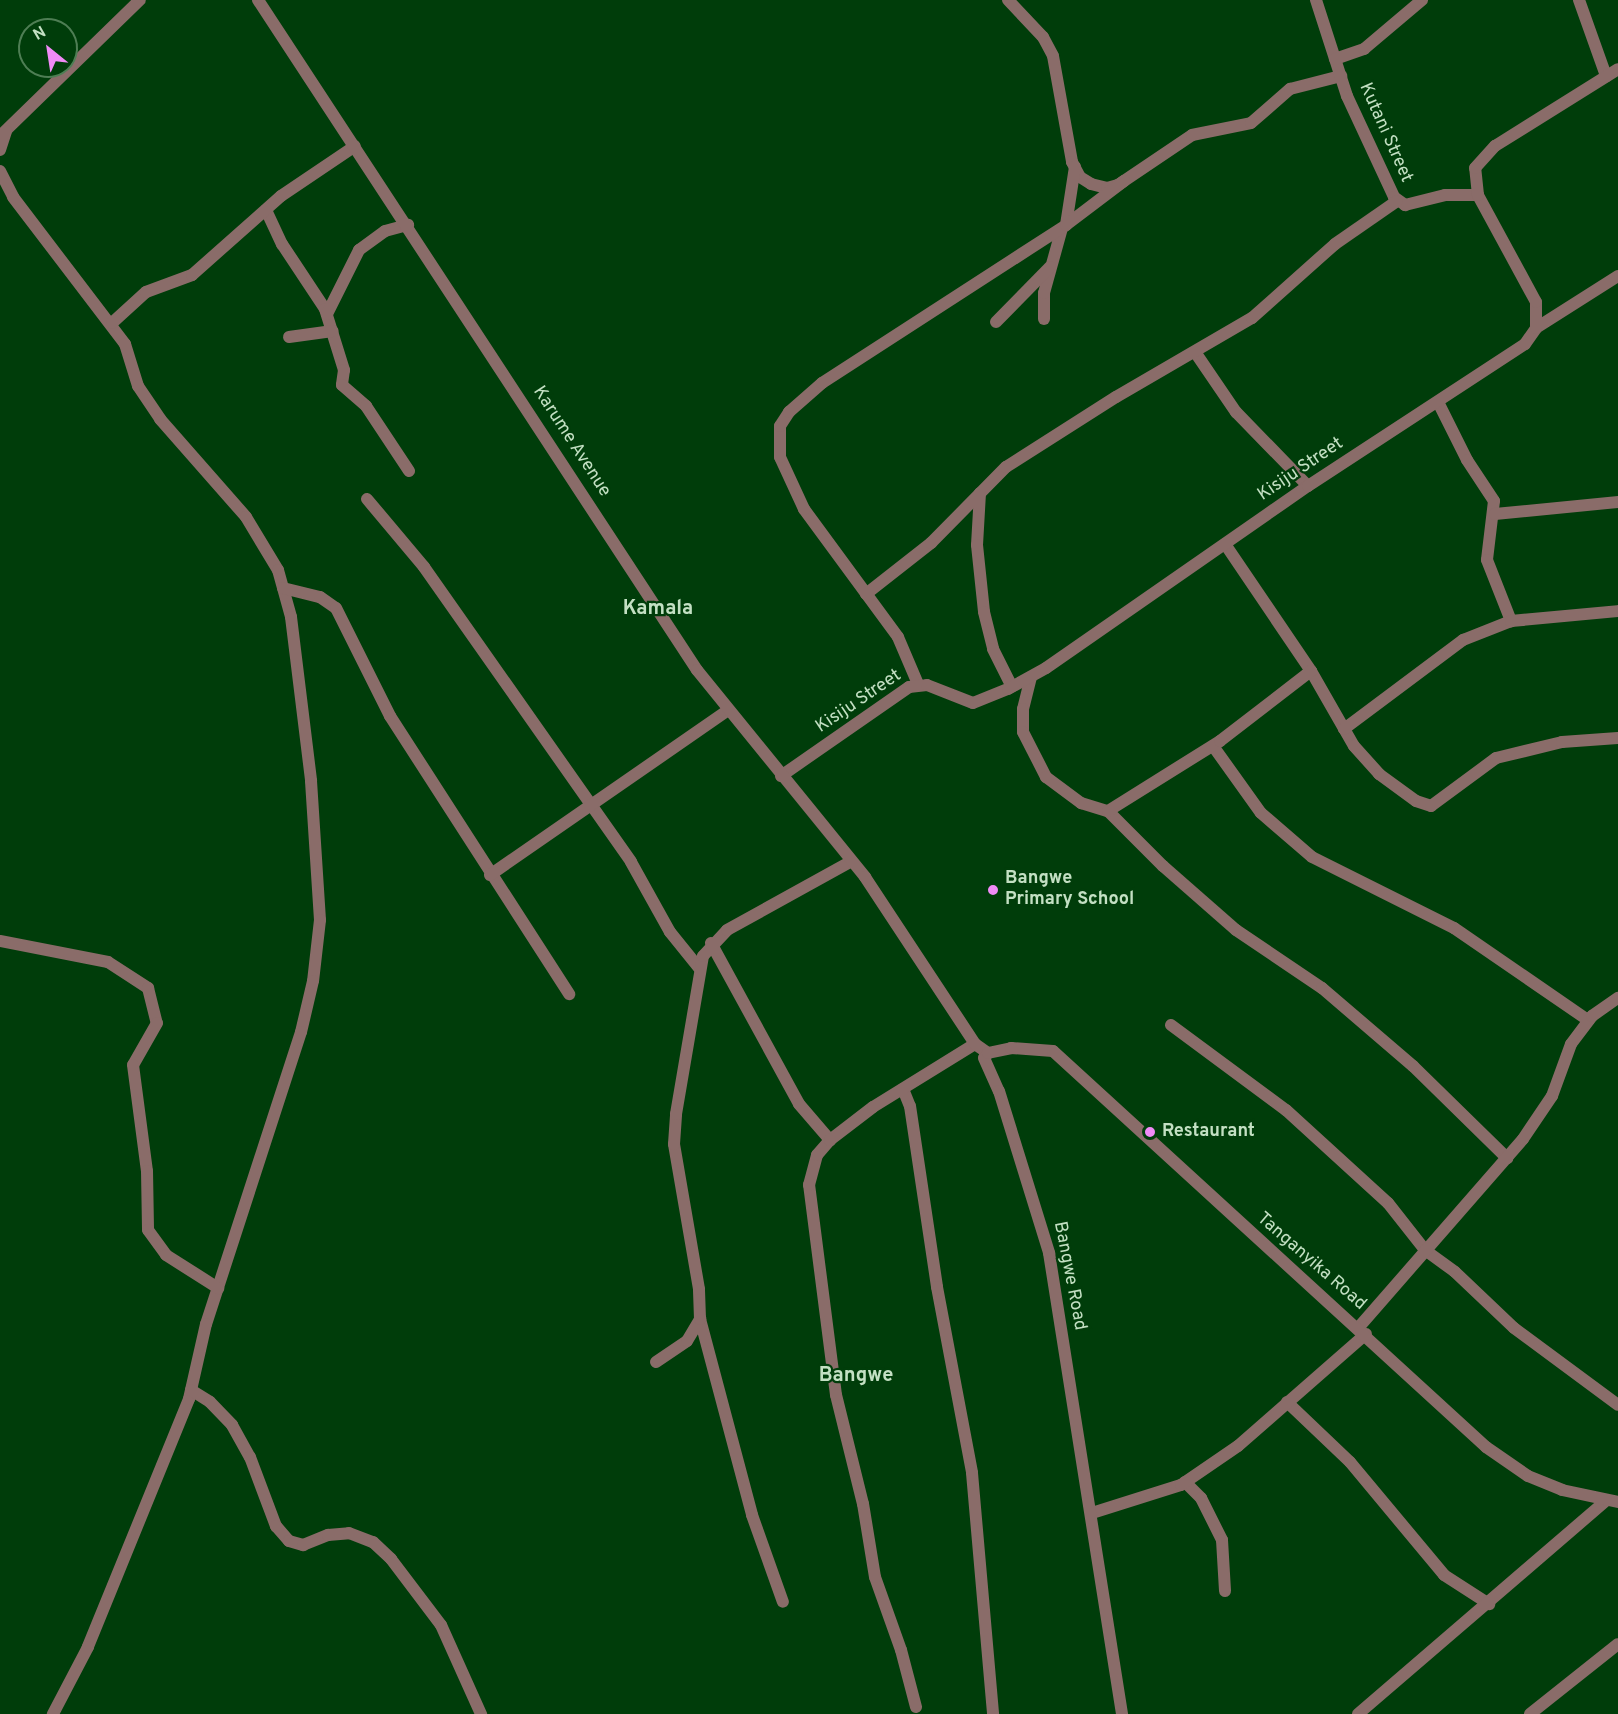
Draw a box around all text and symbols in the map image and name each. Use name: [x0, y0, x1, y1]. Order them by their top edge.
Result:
north arrow: [18, 18, 78, 78]
text: N: [30, 23, 50, 46]
street label: Kutani Street: [1353, 80, 1417, 186]
street label: Karume Avenue: [527, 382, 615, 502]
street label: Kisiju Street: [1254, 434, 1348, 506]
district label: Kamala: [623, 597, 693, 621]
street label: Kisiju Street: [812, 666, 906, 738]
place label: Bangwe Primary School: [1005, 869, 1134, 912]
marker: Bangwe Primary School: [986, 883, 1000, 897]
place label: Restaurant: [1162, 1121, 1255, 1143]
marker: Restaurant: [1143, 1125, 1157, 1139]
street label: Tanganyika Road: [1252, 1209, 1370, 1315]
street label: Bangwe Road: [1048, 1220, 1090, 1332]
district label: Bangwe: [819, 1364, 893, 1388]

